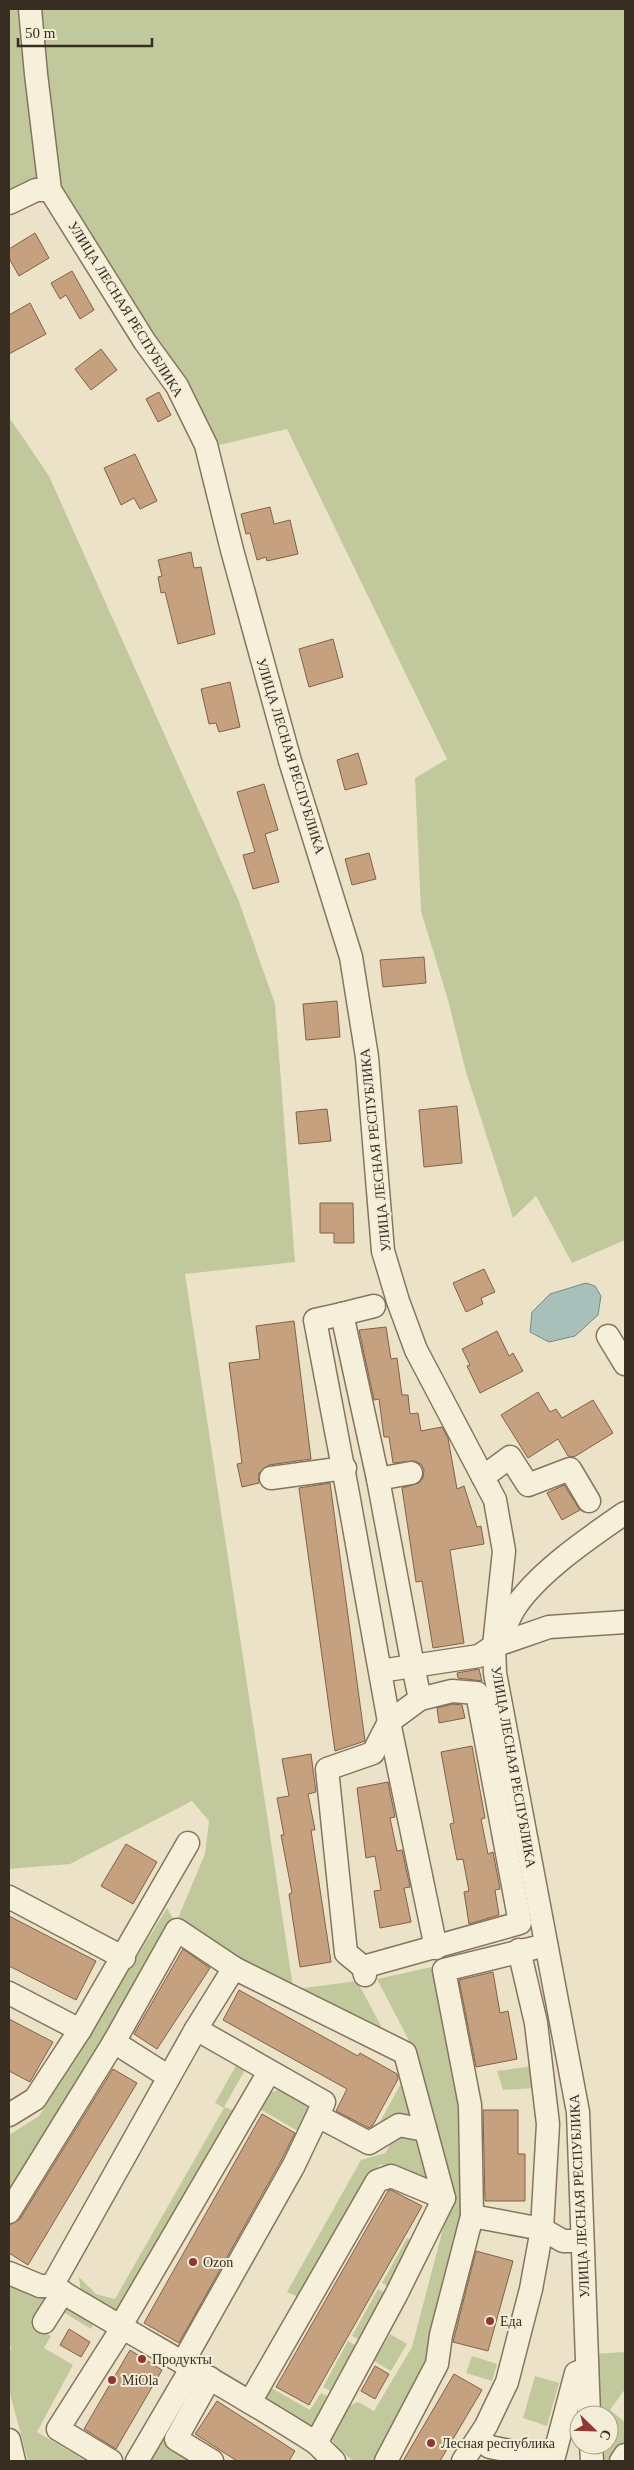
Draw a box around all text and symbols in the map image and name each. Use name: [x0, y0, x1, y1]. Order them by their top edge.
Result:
scale bar: [18, 15, 151, 47]
text: 50 m: [25, 25, 56, 41]
street label: УЛИЦА ЛЕСНАЯ РЕСПУБЛИКА: [65, 219, 187, 401]
street label: УЛИЦА ЛЕСНАЯ РЕСПУБЛИКА: [253, 656, 328, 857]
street label: УЛИЦА ЛЕСНАЯ РЕСПУБЛИКА: [357, 1047, 394, 1252]
street label: УЛИЦА ЛЕСНАЯ РЕСПУБЛИКА: [488, 1665, 539, 1870]
street label: УЛИЦА ЛЕСНАЯ РЕСПУБЛИКА: [567, 2093, 592, 2298]
place label: Ozon: [203, 2255, 233, 2270]
marker: Ozon: [187, 2256, 199, 2268]
place label: Еда: [500, 2314, 523, 2329]
marker: Еда: [484, 2315, 496, 2327]
place label: Продукты: [152, 2352, 213, 2367]
marker: Продукты: [136, 2353, 148, 2365]
place label: MiOla: [122, 2373, 159, 2388]
marker: MiOla: [106, 2374, 118, 2386]
north arrow: [569, 2405, 619, 2455]
text: С: [597, 2427, 614, 2442]
place label: Лесная республика: [441, 2436, 556, 2451]
marker: Лесная республика: [425, 2437, 437, 2449]

